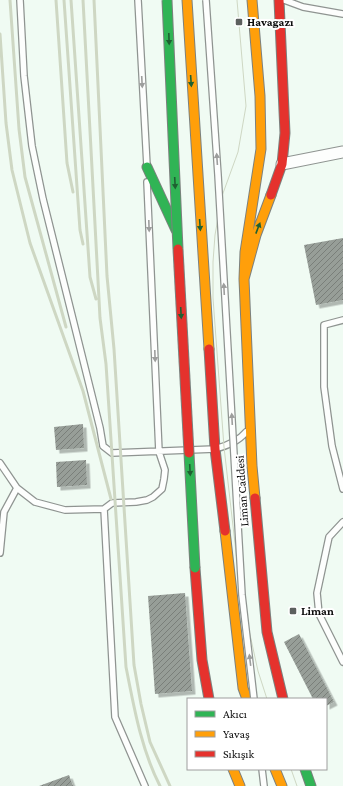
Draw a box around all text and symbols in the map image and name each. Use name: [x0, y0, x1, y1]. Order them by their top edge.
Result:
place label: Havagazı: [247, 15, 294, 29]
marker: Havagazı: [234, 17, 244, 27]
one-way arrow: [165, 33, 172, 45]
one-way arrow: [188, 75, 194, 88]
one-way arrow: [139, 76, 146, 88]
one-way arrow: [213, 153, 220, 165]
one-way arrow: [172, 177, 178, 190]
one-way arrow: [197, 219, 204, 231]
one-way arrow: [146, 220, 152, 233]
one-way arrow: [256, 221, 262, 233]
one-way arrow: [221, 283, 228, 295]
one-way arrow: [178, 307, 185, 319]
one-way arrow: [151, 350, 158, 362]
one-way arrow: [228, 413, 235, 425]
street label: Liman Caddesi: [233, 455, 251, 527]
one-way arrow: [187, 464, 193, 477]
place label: Liman: [301, 604, 334, 618]
marker: Liman: [288, 606, 298, 616]
one-way arrow: [246, 654, 253, 666]
legend: [187, 698, 327, 770]
text: Akıcı: [223, 707, 247, 721]
text: Yavaş: [223, 727, 250, 741]
text: Sıkışık: [223, 747, 254, 761]

